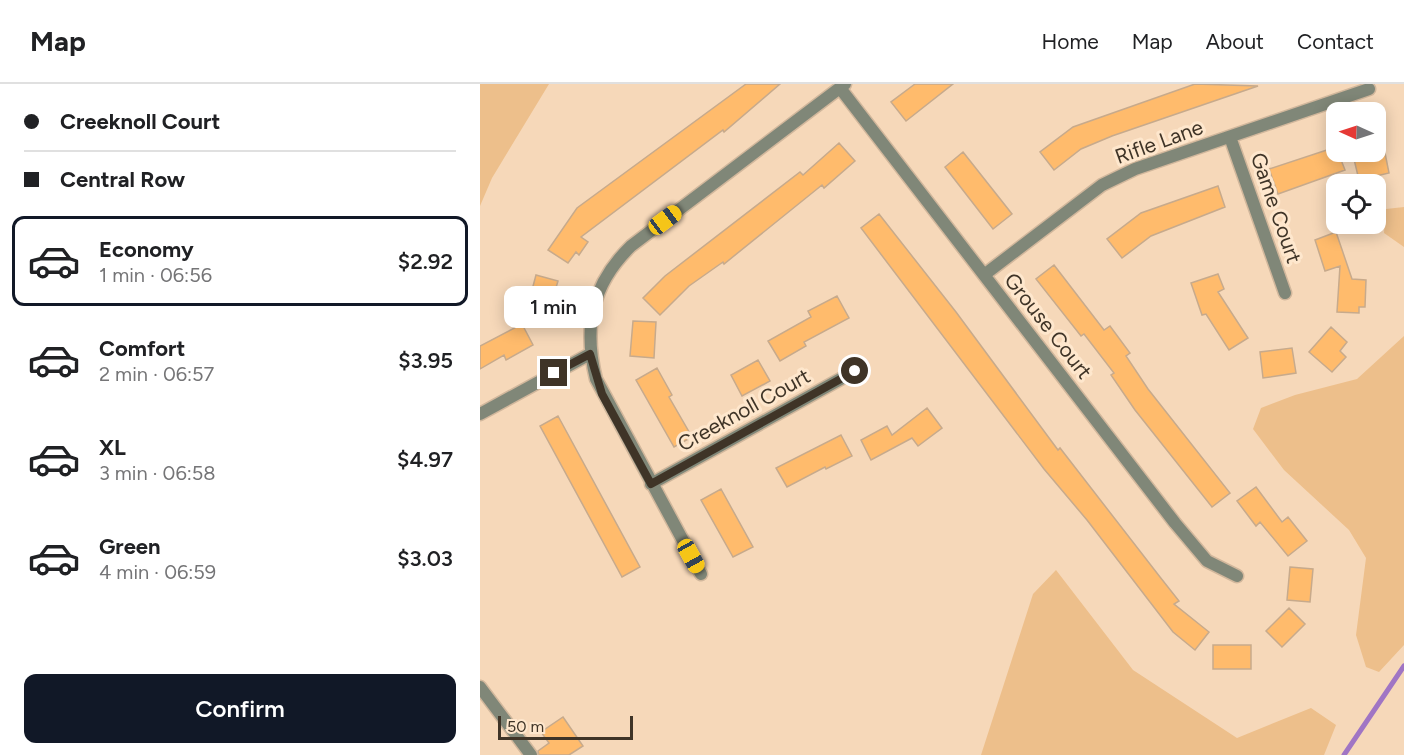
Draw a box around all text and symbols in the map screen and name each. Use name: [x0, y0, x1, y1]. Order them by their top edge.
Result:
text: Map: [30, 24, 86, 58]
text: Home: [1042, 29, 1099, 54]
text: Map: [1132, 29, 1173, 54]
text: About: [1206, 29, 1264, 54]
text: Contact: [1297, 29, 1374, 54]
north arrow: [1326, 102, 1386, 162]
map controls: [1326, 102, 1386, 234]
text: Creeknoll Court: [60, 108, 220, 135]
street label: Rifle Lane: [1111, 114, 1206, 169]
street label: Game Court: [1246, 149, 1307, 266]
text: Central Row: [60, 166, 185, 193]
button: locate: [1326, 174, 1386, 234]
car: [645, 202, 685, 238]
icon: car: [27, 234, 81, 288]
text: Economy: [99, 236, 194, 263]
text: $2.92: [398, 248, 453, 275]
text: 1 min · 06:56: [99, 263, 212, 287]
street label: Grouse Court: [999, 268, 1098, 384]
callout: 1 min: [505, 286, 604, 328]
text: 1 min: [530, 295, 577, 319]
icon: car: [27, 333, 81, 387]
text: Comfort: [99, 335, 185, 362]
text: $3.95: [398, 347, 453, 374]
route start: [841, 357, 868, 384]
route end: [540, 359, 567, 386]
text: 2 min · 06:57: [99, 362, 214, 386]
street label: Creeknoll Court: [673, 363, 814, 456]
icon: car: [27, 432, 81, 486]
text: XL: [99, 434, 126, 461]
text: $4.97: [397, 446, 453, 473]
text: 3 min · 06:58: [99, 461, 216, 485]
icon: car: [27, 531, 81, 585]
text: Green: [99, 533, 161, 560]
car: [674, 536, 708, 576]
text: $3.03: [397, 545, 453, 572]
text: 4 min · 06:59: [99, 560, 216, 584]
button: Confirm: [24, 674, 456, 743]
scale bar: [498, 713, 633, 740]
text: 50 m: [507, 717, 544, 736]

